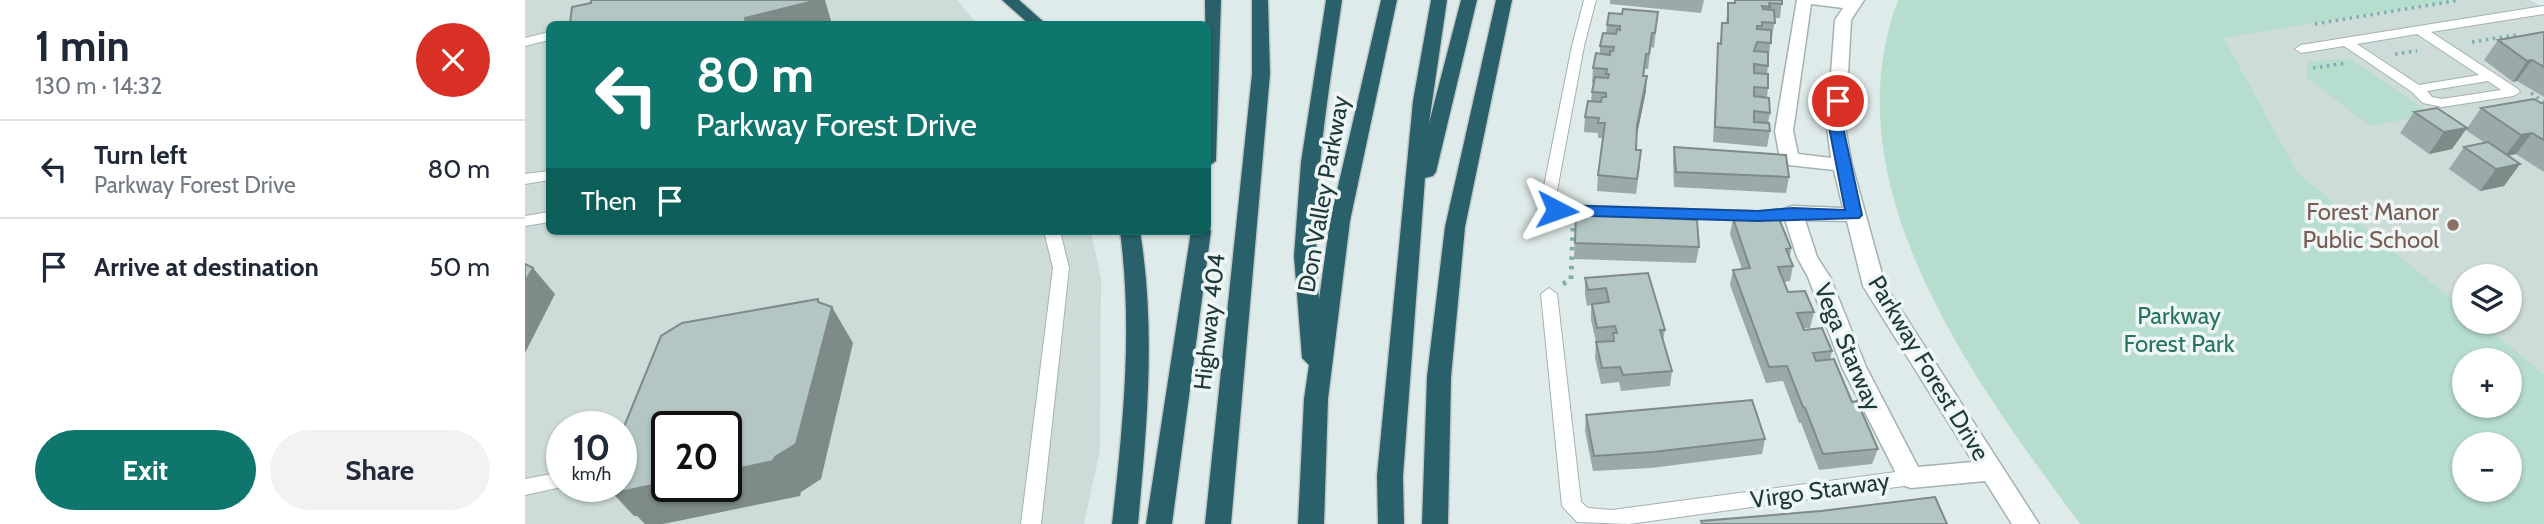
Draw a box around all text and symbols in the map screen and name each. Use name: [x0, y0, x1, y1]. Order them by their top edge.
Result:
text: 1 min: [35, 20, 130, 72]
button: close: [416, 23, 490, 97]
text: 80 m: [696, 45, 814, 104]
icon: left: [581, 49, 672, 140]
pin: [1808, 71, 1868, 131]
text: 130 m · 14:32: [35, 72, 162, 100]
icon: arrive: [1819, 82, 1857, 120]
street label: Don Valley Parkway: [1291, 93, 1355, 295]
text: Parkway Forest Drive: [696, 105, 977, 144]
text: Turn left: [94, 139, 187, 171]
icon: left: [35, 150, 73, 188]
text: 80 m: [427, 153, 490, 185]
text: Parkway Forest Drive: [94, 171, 296, 199]
position arrow: [1520, 173, 1594, 247]
icon: arrive: [651, 182, 689, 220]
text: Then: [581, 185, 637, 217]
place label: Forest Manor Public School: [2302, 197, 2439, 254]
marker: Forest Manor Public School: [2445, 217, 2461, 233]
icon: arrive: [35, 248, 73, 286]
text: Arrive at destination: [94, 251, 319, 283]
text: 50 m: [429, 251, 490, 283]
street label: Highway 404: [1187, 252, 1231, 392]
map controls: [2452, 264, 2522, 502]
button: layers: [2452, 264, 2522, 334]
street label: Parkway Forest Drive: [1862, 270, 1996, 466]
street label: Vega Starway: [1808, 279, 1888, 415]
park label: Parkway Forest Park: [2124, 301, 2235, 358]
button: +: [2452, 348, 2522, 418]
speed limit sign: 20: [651, 411, 742, 502]
text: 10: [573, 426, 610, 469]
button: Exit: [35, 430, 256, 510]
button: Share: [270, 430, 490, 510]
button: −: [2452, 432, 2522, 502]
text: km/h: [572, 463, 611, 485]
street label: Virgo Starway: [1749, 466, 1891, 514]

